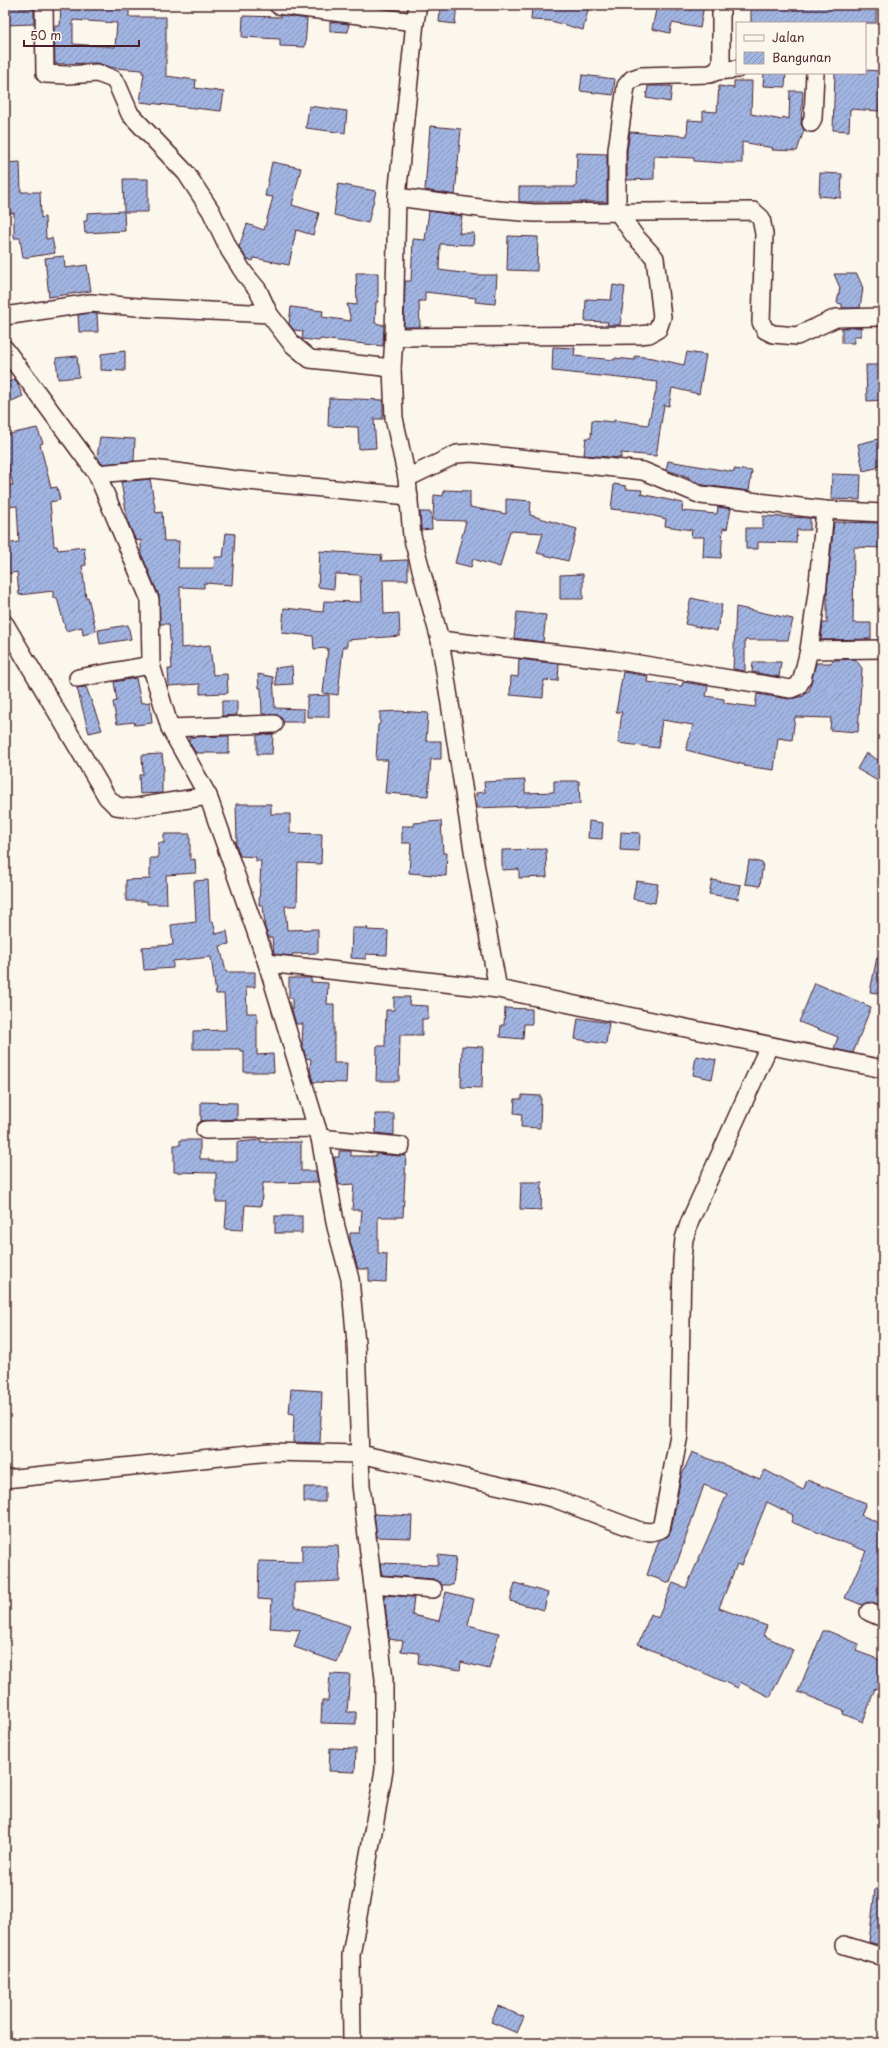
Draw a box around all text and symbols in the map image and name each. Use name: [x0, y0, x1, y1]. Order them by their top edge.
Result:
scale bar: [24, 22, 139, 48]
legend: [736, 22, 866, 74]
text: 50 m: [30, 26, 61, 44]
text: Jalan: [772, 28, 805, 46]
text: Bangunan: [772, 48, 831, 66]

